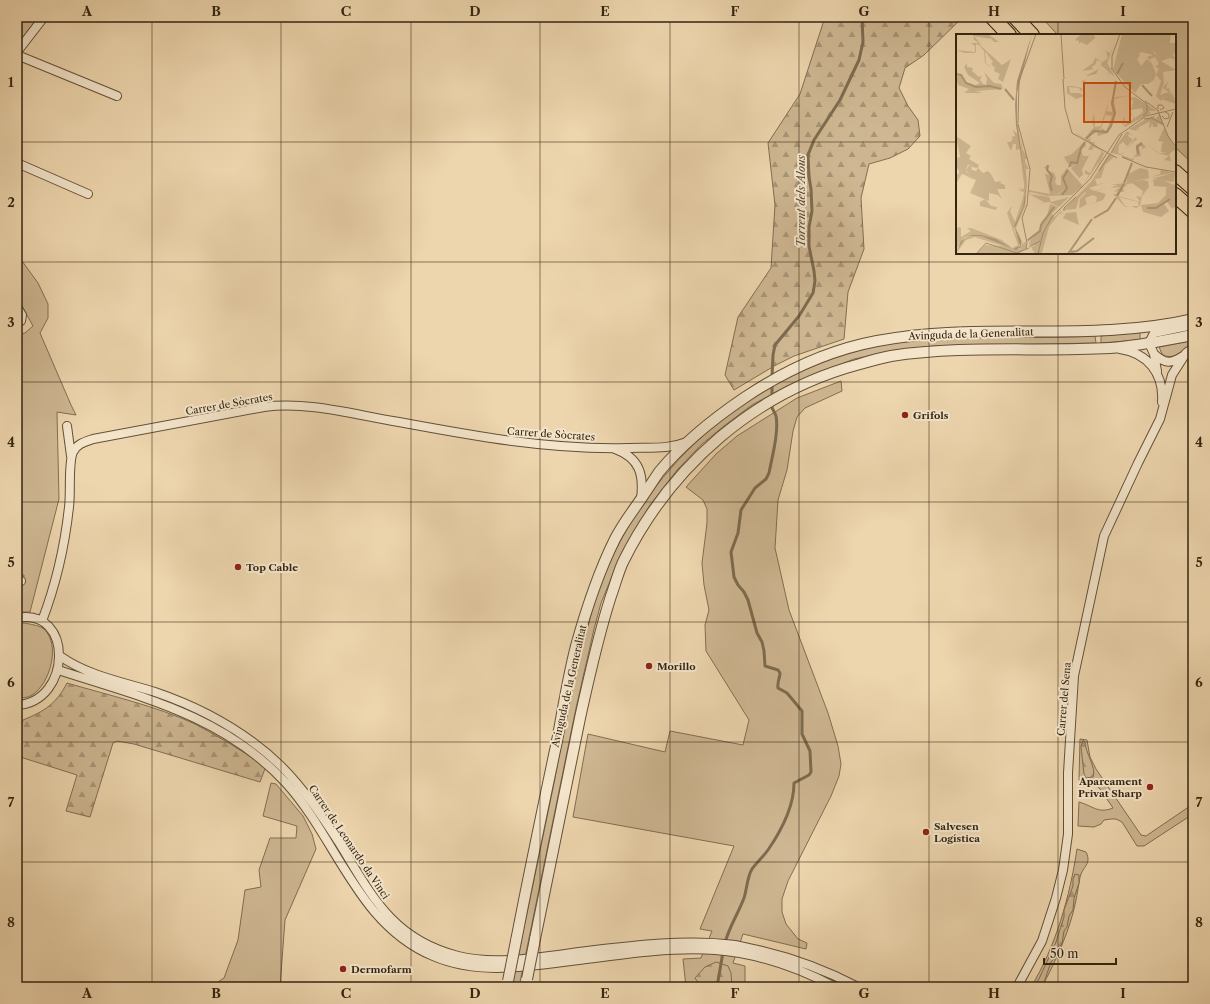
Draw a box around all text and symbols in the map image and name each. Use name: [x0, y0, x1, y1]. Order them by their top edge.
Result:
text: A: [81, 3, 93, 19]
text: B: [211, 3, 221, 19]
text: C: [341, 3, 351, 19]
text: D: [469, 3, 481, 19]
text: E: [600, 3, 610, 19]
text: F: [731, 3, 740, 19]
text: G: [858, 3, 870, 19]
text: H: [988, 3, 1000, 19]
text: I: [1120, 3, 1126, 19]
inset map: [956, 34, 1176, 254]
text: 1: [8, 74, 14, 90]
text: 1: [1196, 74, 1202, 90]
water label: Torrent dels Alous: [794, 155, 808, 247]
text: 2: [7, 194, 15, 210]
text: 2: [1195, 194, 1203, 210]
text: 3: [7, 314, 15, 330]
text: 3: [1195, 314, 1203, 330]
street label: Avinguda de la Generalitat: [907, 325, 1034, 343]
street label: Carrer de Sòcrates: [184, 390, 274, 418]
place label: Grifols: [913, 409, 949, 422]
marker: Grifols: [900, 410, 910, 420]
street label: Carrer de Sòcrates: [507, 424, 595, 444]
text: 4: [7, 434, 15, 450]
text: 4: [1195, 434, 1203, 450]
text: 5: [7, 554, 15, 570]
text: 5: [1195, 554, 1203, 570]
place label: Top Cable: [246, 561, 298, 574]
marker: Top Cable: [233, 562, 243, 572]
street label: Avinguda de la Generalitat: [548, 623, 590, 749]
place label: Morillo: [657, 660, 696, 673]
marker: Morillo: [644, 661, 654, 671]
street label: Carrer del Sena: [1054, 661, 1074, 736]
text: 6: [7, 674, 15, 690]
text: 6: [1195, 674, 1203, 690]
place label: Aparcament Privat Sharp: [1078, 775, 1142, 800]
street label: Carrer de Leonardo da Vinci: [306, 782, 392, 902]
marker: Aparcament Privat Sharp: [1145, 782, 1155, 792]
text: 7: [8, 794, 15, 810]
text: 7: [1196, 794, 1203, 810]
place label: Salvesen Logística: [934, 820, 980, 845]
marker: Salvesen Logística: [921, 827, 931, 837]
text: 8: [7, 914, 15, 930]
text: 8: [1195, 914, 1203, 930]
scale bar: [1044, 940, 1116, 966]
text: 50 m: [1050, 946, 1079, 961]
place label: Dermofarm: [351, 963, 412, 976]
marker: Dermofarm: [338, 964, 348, 974]
text: A: [81, 985, 93, 1001]
text: B: [211, 985, 221, 1001]
text: C: [341, 985, 351, 1001]
text: D: [469, 985, 481, 1001]
text: E: [600, 985, 610, 1001]
text: F: [731, 985, 740, 1001]
text: G: [858, 985, 870, 1001]
text: H: [988, 985, 1000, 1001]
text: I: [1120, 985, 1126, 1001]

